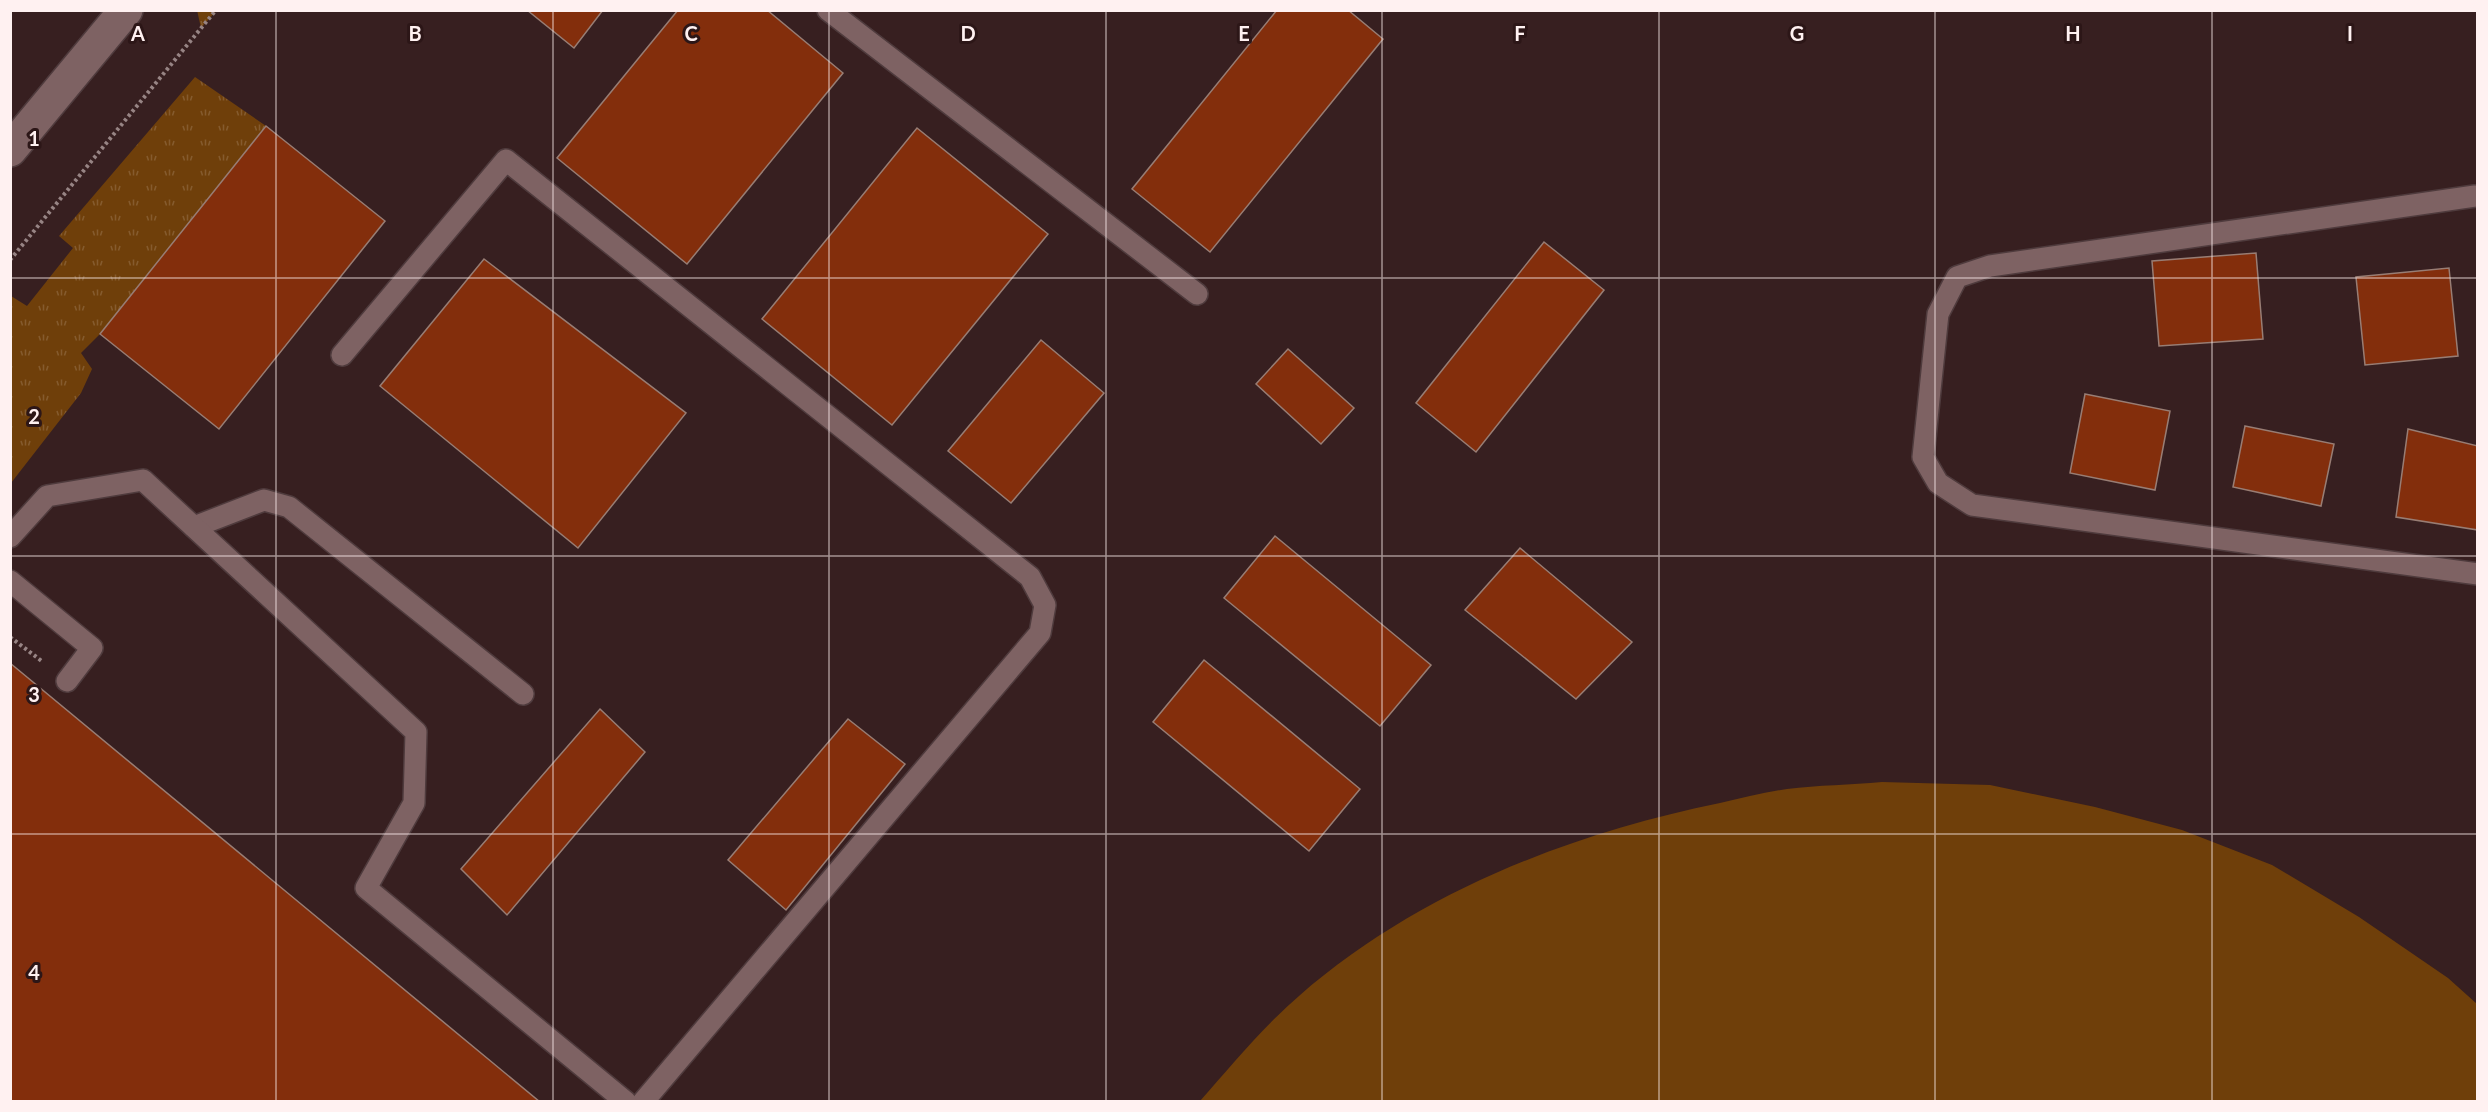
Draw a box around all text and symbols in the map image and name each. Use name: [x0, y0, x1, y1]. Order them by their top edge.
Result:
text: A: [130, 21, 145, 45]
text: B: [408, 21, 422, 45]
text: C: [684, 21, 698, 45]
text: D: [960, 21, 976, 45]
text: E: [1238, 21, 1250, 45]
text: F: [1514, 21, 1526, 45]
text: G: [1790, 21, 1804, 45]
text: H: [2065, 21, 2081, 45]
text: I: [2347, 21, 2353, 45]
text: 1: [28, 126, 40, 150]
text: 2: [28, 404, 40, 428]
text: 3: [28, 682, 40, 706]
text: 4: [28, 960, 40, 984]

